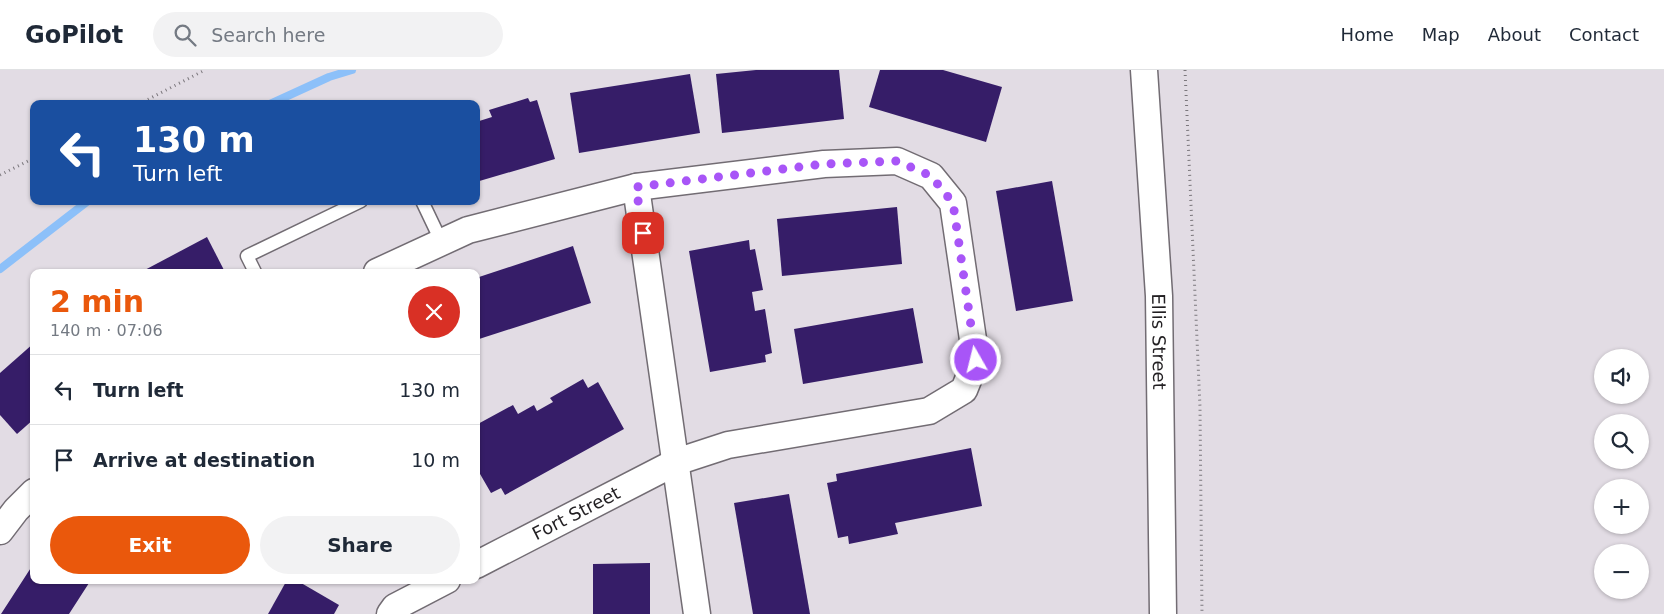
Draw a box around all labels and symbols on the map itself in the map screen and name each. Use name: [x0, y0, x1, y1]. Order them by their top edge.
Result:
pin: [622, 212, 664, 254]
street label: Ellis Street: [1148, 293, 1171, 390]
position arrow: [949, 333, 1001, 385]
street label: Fort Street: [529, 482, 623, 544]

